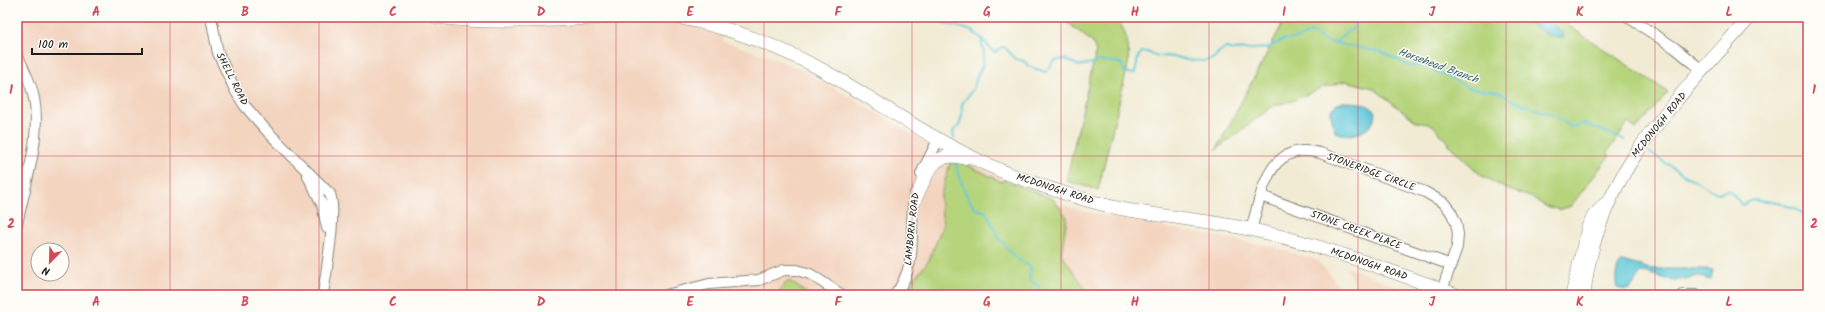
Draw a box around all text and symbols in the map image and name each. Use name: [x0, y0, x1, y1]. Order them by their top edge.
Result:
text: A: [92, 2, 100, 23]
text: B: [241, 2, 249, 23]
text: C: [389, 2, 397, 23]
text: D: [537, 2, 546, 23]
text: E: [686, 2, 694, 23]
text: F: [834, 2, 842, 23]
text: G: [983, 2, 991, 23]
text: H: [1131, 2, 1140, 23]
text: I: [1282, 2, 1286, 23]
text: J: [1429, 2, 1436, 23]
text: K: [1576, 2, 1584, 23]
text: L: [1725, 2, 1733, 23]
scale bar: [32, 30, 142, 56]
text: 100 m: [38, 35, 69, 54]
water label: Horsehead Branch: [1395, 43, 1482, 89]
street label: SHELL ROAD: [212, 50, 252, 109]
text: 1: [9, 80, 13, 101]
text: 1: [1812, 80, 1816, 101]
street label: MCDONOGH ROAD: [1627, 88, 1691, 161]
street label: STONERIDGE CIRCLE: [1325, 149, 1419, 196]
street label: MCDONOGH ROAD: [1014, 169, 1096, 209]
street label: LAMBORN ROAD: [900, 191, 924, 266]
street label: STONE CREEK PLACE: [1308, 206, 1405, 254]
text: 2: [7, 214, 15, 235]
text: 2: [1810, 214, 1818, 235]
north arrow: [30, 242, 70, 282]
street label: MCDONOGH ROAD: [1328, 243, 1410, 285]
text: N: [40, 261, 53, 280]
text: A: [92, 292, 100, 312]
text: B: [241, 292, 249, 312]
text: C: [389, 292, 397, 312]
text: D: [537, 292, 546, 312]
text: E: [686, 292, 694, 312]
text: F: [834, 292, 842, 312]
text: G: [983, 292, 991, 312]
text: H: [1131, 292, 1140, 312]
text: I: [1282, 292, 1286, 312]
text: J: [1429, 292, 1436, 312]
text: K: [1576, 292, 1584, 312]
text: L: [1725, 292, 1733, 312]

